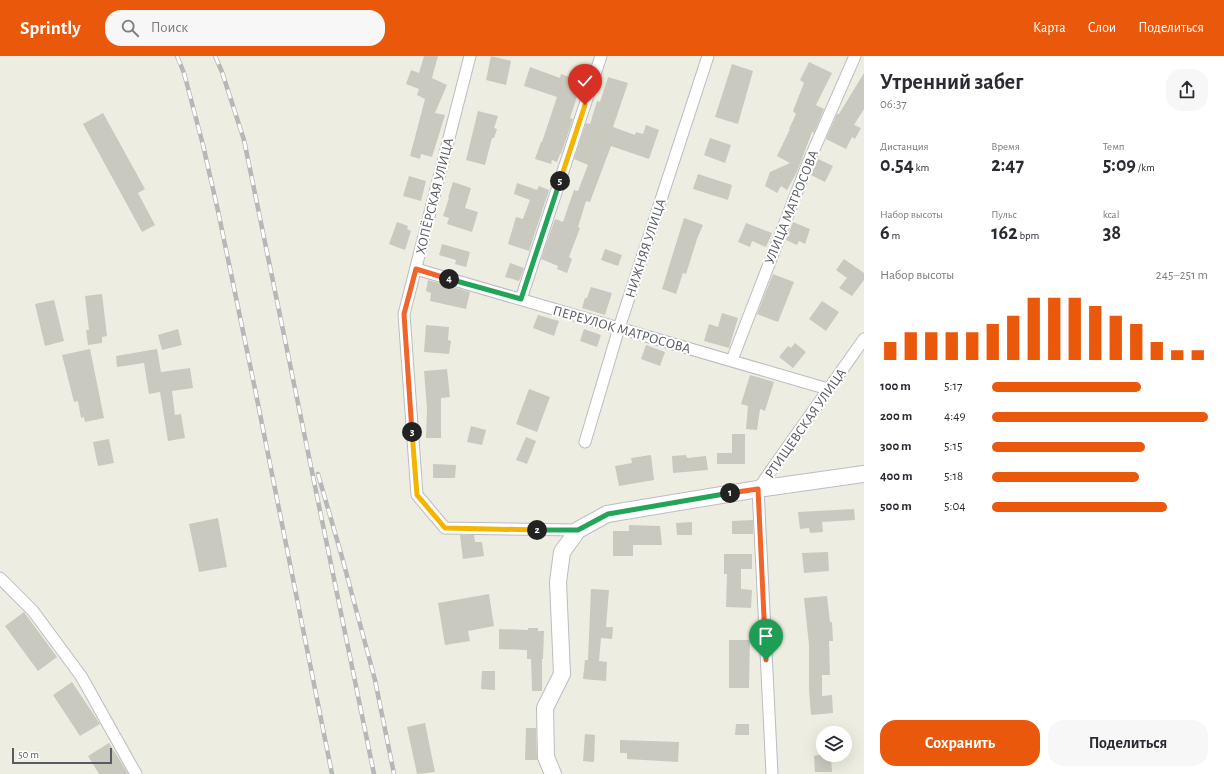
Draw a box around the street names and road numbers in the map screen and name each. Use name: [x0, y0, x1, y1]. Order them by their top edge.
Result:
street label: ХОПЁРСКАЯ УЛИЦА: [412, 136, 456, 256]
street label: УЛИЦА МАТРОСОВА: [763, 148, 821, 266]
street label: НИЖНЯЯ УЛИЦА: [623, 197, 669, 300]
street label: ПЕРЕУЛОК МАТРОСОВА: [551, 304, 692, 356]
street label: РТИЩЕВСКАЯ УЛИЦА: [763, 366, 849, 481]

